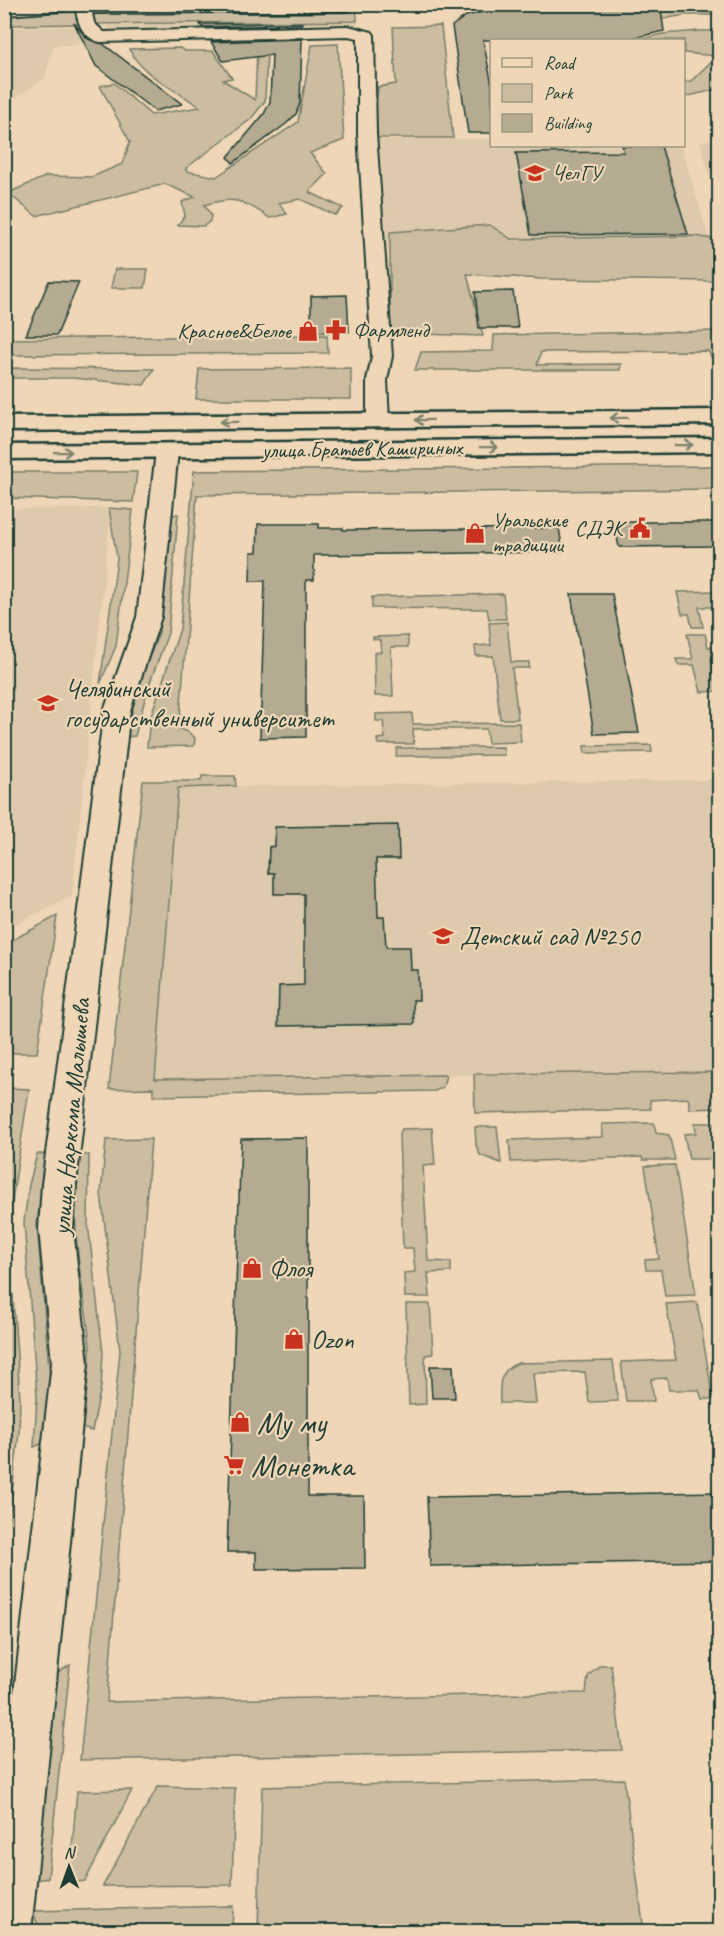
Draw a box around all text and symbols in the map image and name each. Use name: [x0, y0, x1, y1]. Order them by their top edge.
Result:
legend: [490, 39, 685, 147]
text: Road: [544, 52, 577, 74]
text: Park: [544, 82, 574, 104]
text: Building: [544, 112, 593, 134]
place label: ЧелГУ: [552, 159, 605, 187]
school or university icon: ЧелГУ: [523, 161, 547, 185]
place label: Фармленд: [353, 316, 430, 344]
place label: Красное&Белое: [177, 317, 293, 345]
pharmacy icon: Фармленд: [324, 318, 348, 342]
shop icon: Красное&Белое: [296, 319, 320, 343]
one-way arrow: [610, 413, 630, 424]
one-way arrow: [415, 415, 435, 426]
one-way arrow: [220, 417, 240, 428]
street label: улица Братьев Кашириных: [260, 433, 464, 465]
one-way arrow: [673, 440, 693, 451]
one-way arrow: [478, 442, 498, 453]
one-way arrow: [52, 446, 72, 458]
place label: Уральские традиции: [492, 506, 569, 559]
place label: СДЭК: [575, 514, 627, 542]
public building icon: СДЭК: [628, 516, 652, 540]
shop icon: Уральские традиции: [463, 521, 487, 545]
place label: Челябинский государственный университет: [65, 672, 336, 735]
school or university icon: Челябинский государственный университет: [36, 691, 60, 715]
place label: Детский сад №250: [460, 920, 642, 953]
school or university icon: Детский сад №250: [431, 924, 455, 948]
street label: улица Наркома Малышева: [44, 996, 98, 1239]
place label: Флоя: [269, 1252, 314, 1285]
shop icon: Флоя: [240, 1256, 264, 1280]
place label: Ozon: [311, 1323, 354, 1356]
shop icon: Ozon: [282, 1327, 306, 1351]
place label: Му му: [257, 1402, 328, 1443]
shop icon: Му му: [228, 1410, 252, 1434]
place label: Монетка: [251, 1445, 356, 1486]
supermarket icon: Монетка: [222, 1453, 246, 1477]
north arrow: [39, 1837, 99, 1897]
text: N: [64, 1843, 77, 1863]

